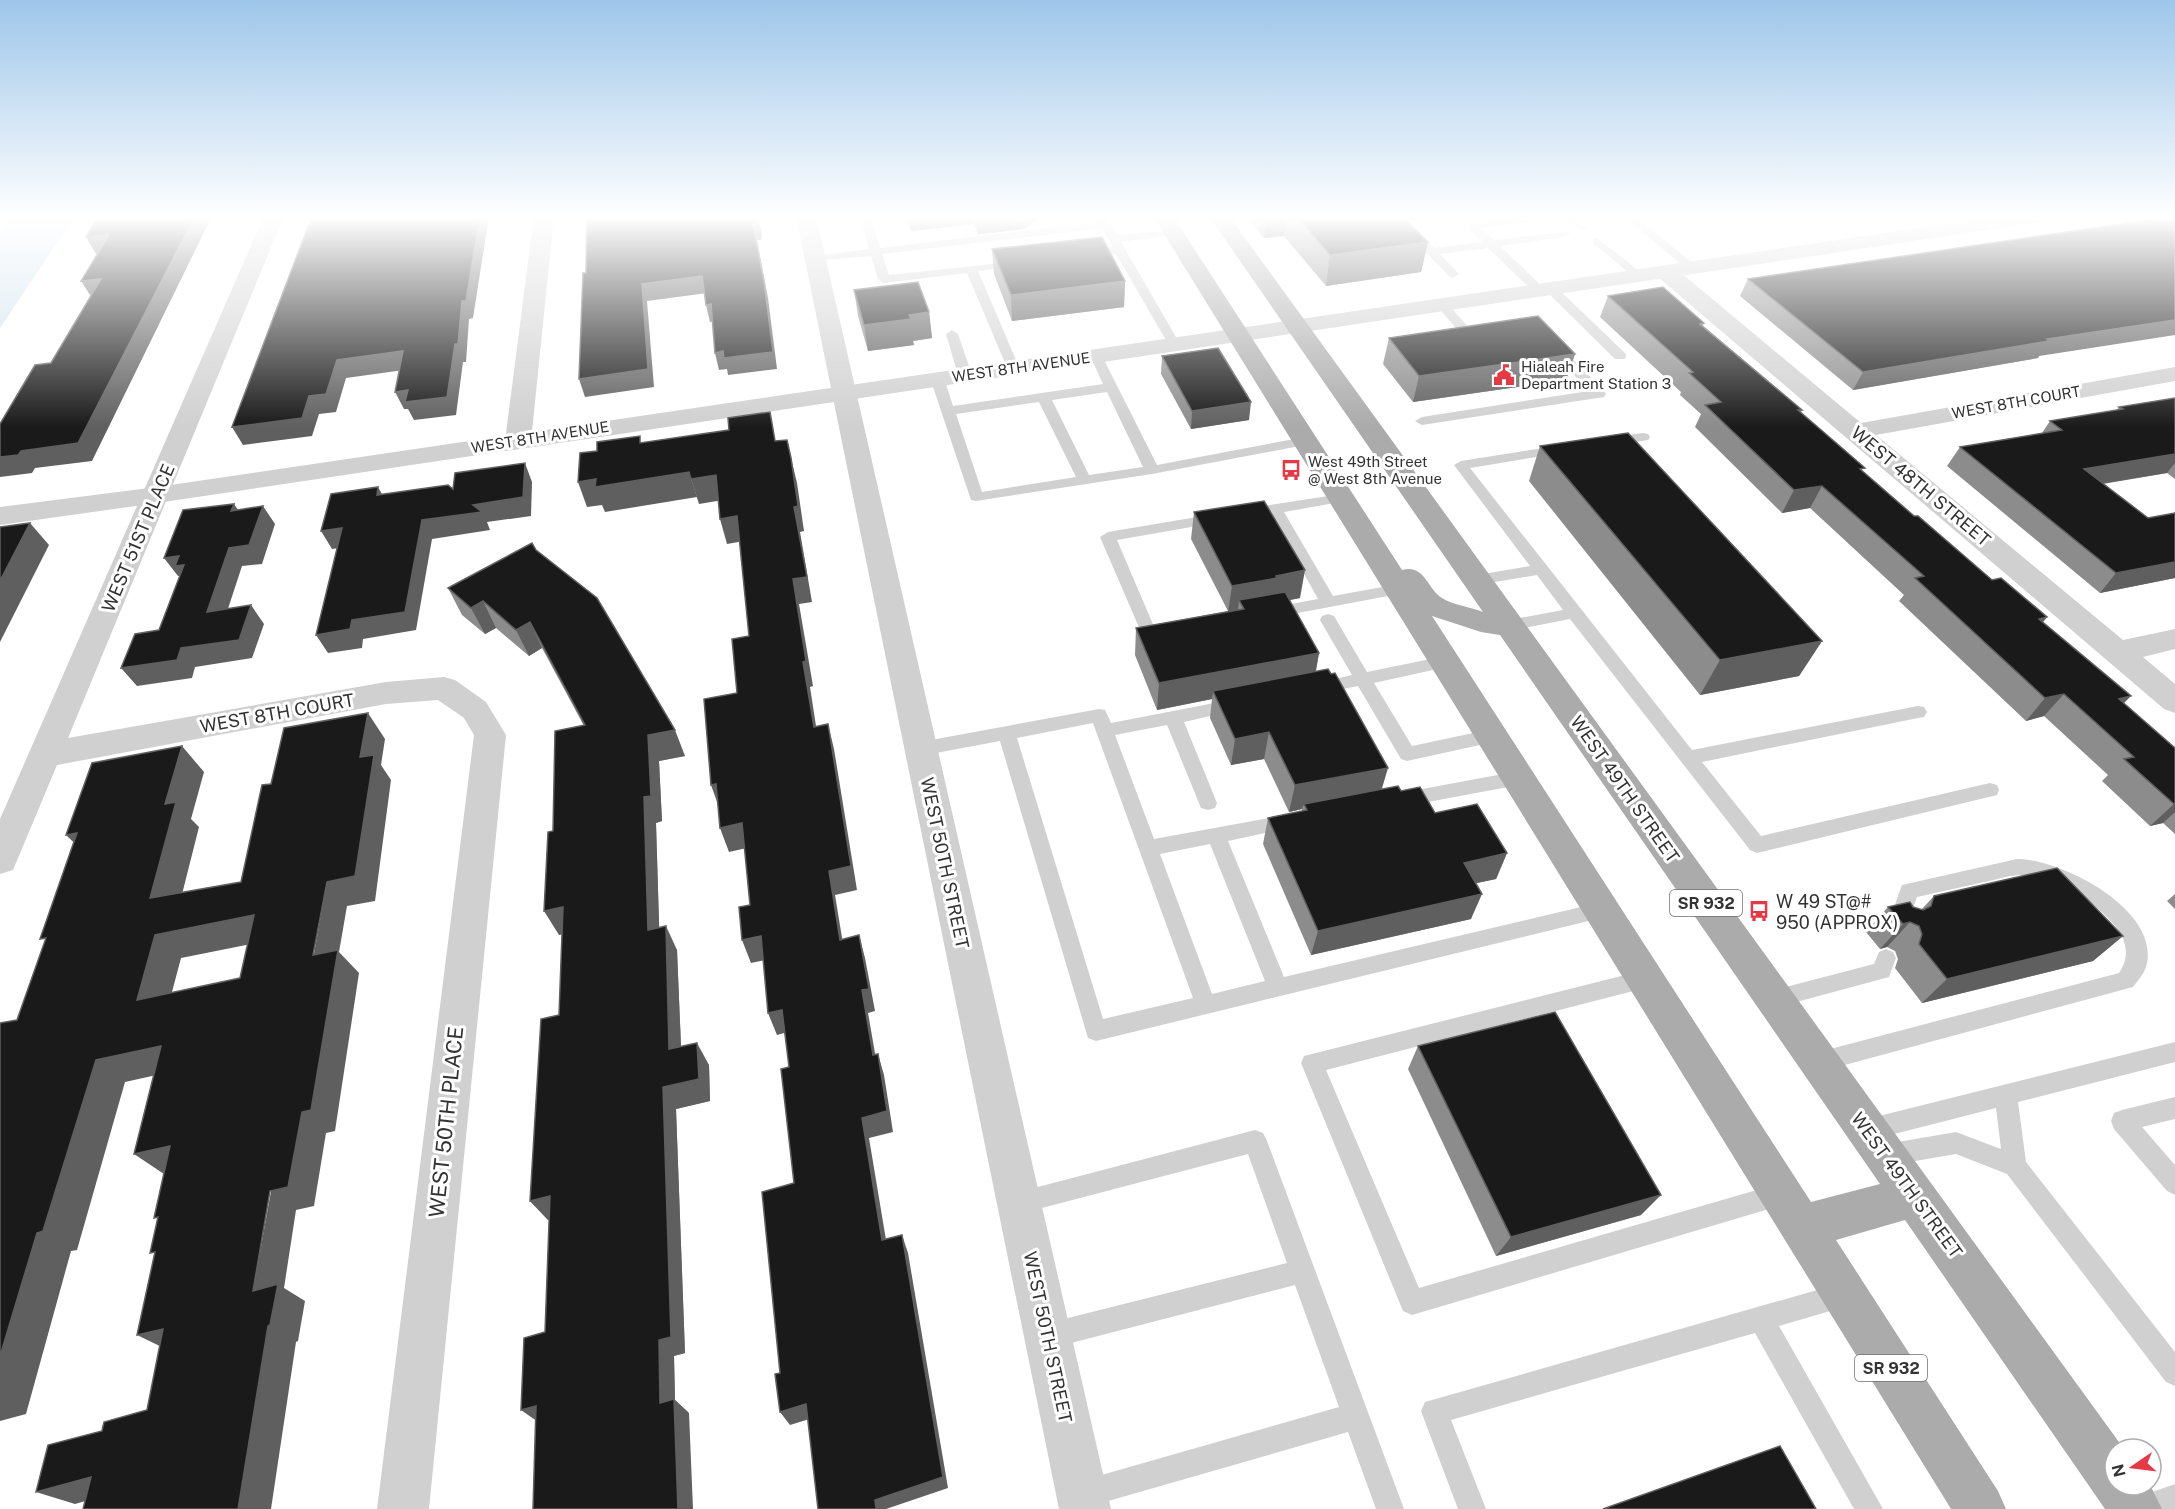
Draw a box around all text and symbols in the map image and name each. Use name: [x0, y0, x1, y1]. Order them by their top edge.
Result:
street label: WEST 8TH AVENUE: [951, 349, 1091, 385]
place label: Hialeah Fire Department Station 3: [1521, 358, 1671, 392]
public building icon: Hialeah Fire Department Station 3: [1492, 363, 1516, 387]
street label: WEST 8TH COURT: [1950, 382, 2082, 422]
street label: WEST 8TH AVENUE: [470, 418, 610, 456]
street label: WEST 48TH STREET: [1847, 422, 1995, 551]
place label: West 49th Street @ West 8th Avenue: [1308, 453, 1442, 487]
bus stop icon: West 49th Street @ West 8th Avenue: [1279, 458, 1303, 482]
street label: WEST 51ST PLACE: [97, 461, 179, 615]
street label: WEST 8TH COURT: [198, 689, 356, 737]
street label: WEST 49TH STREET: [1566, 711, 1684, 867]
street label: WEST 50TH STREET: [917, 775, 973, 951]
road number: SR 932: [1670, 890, 1742, 916]
place label: W 49 ST@# 950 (APPROX): [1776, 891, 1898, 933]
bus stop icon: W 49 ST@# 950 (APPROX): [1747, 899, 1771, 923]
street label: WEST 50TH PLACE: [424, 1025, 468, 1219]
street label: WEST 49TH STREET: [1847, 1108, 1967, 1262]
street label: WEST 50TH STREET: [1020, 1249, 1076, 1425]
road number: SR 932: [1855, 1355, 1927, 1381]
north arrow: [2103, 1437, 2163, 1497]
text: N: [2108, 1462, 2130, 1479]

